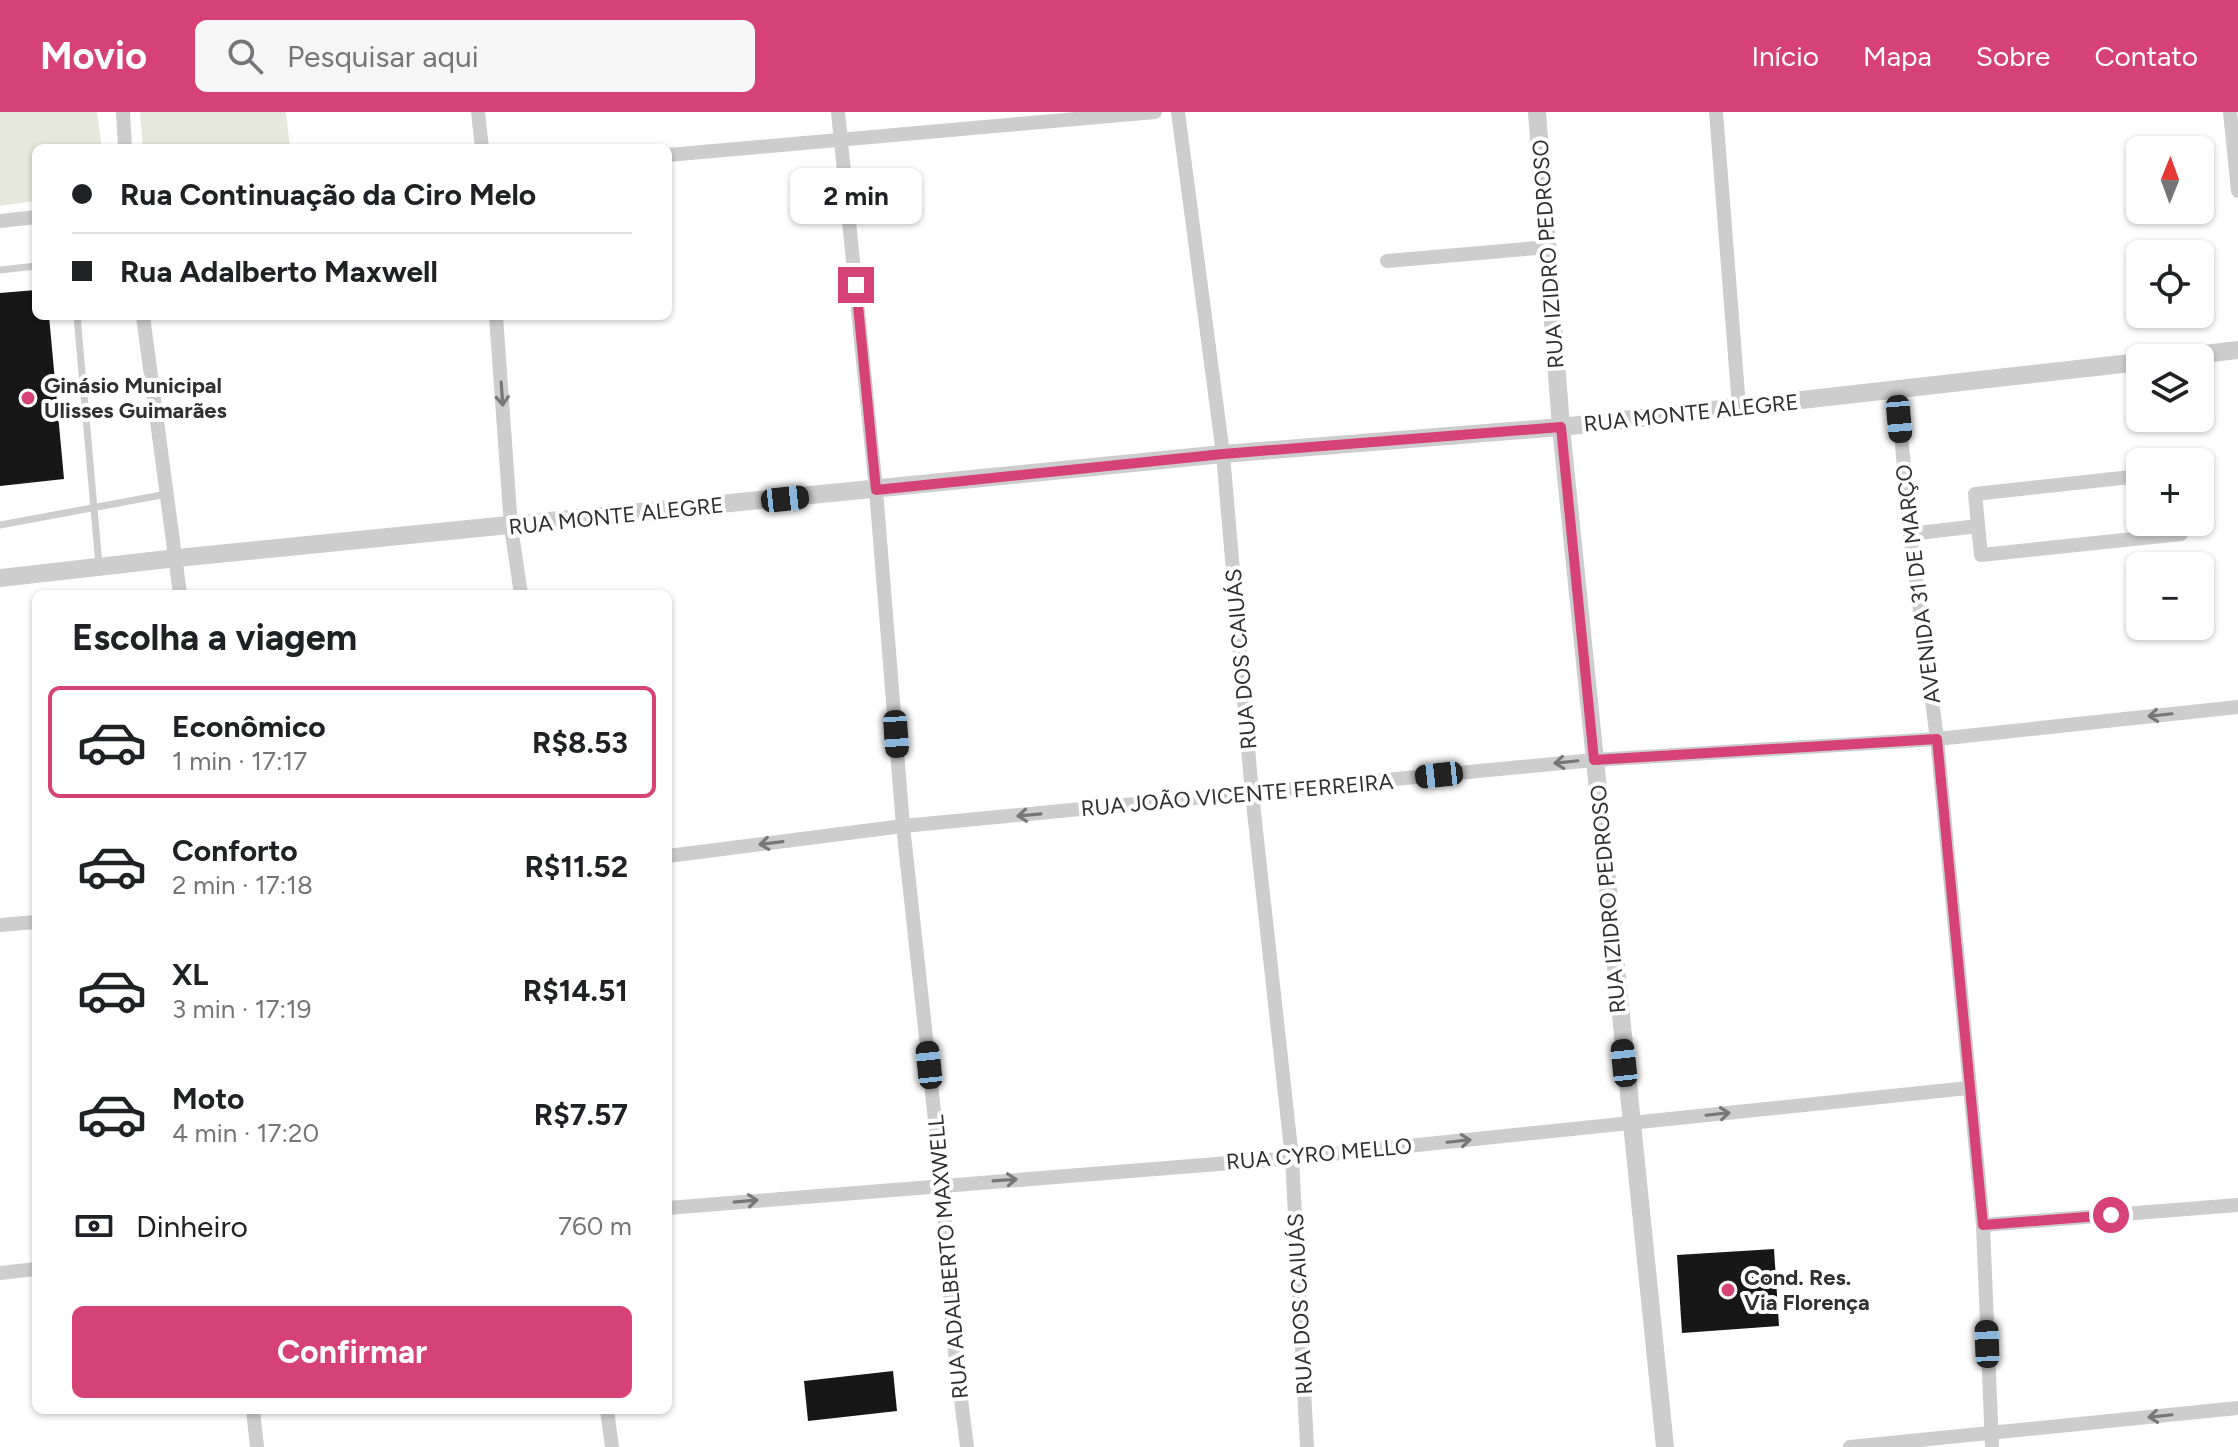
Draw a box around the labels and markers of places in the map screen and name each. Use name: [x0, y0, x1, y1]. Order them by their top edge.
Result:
place label: Ginásio Municipal Ulisses Guimarães: [44, 372, 227, 424]
marker: Ginásio Municipal Ulisses Guimarães: [19, 389, 37, 407]
place label: Cond. Res. Via Florença: [1744, 1264, 1870, 1316]
marker: Cond. Res. Via Florença: [1719, 1281, 1737, 1299]

